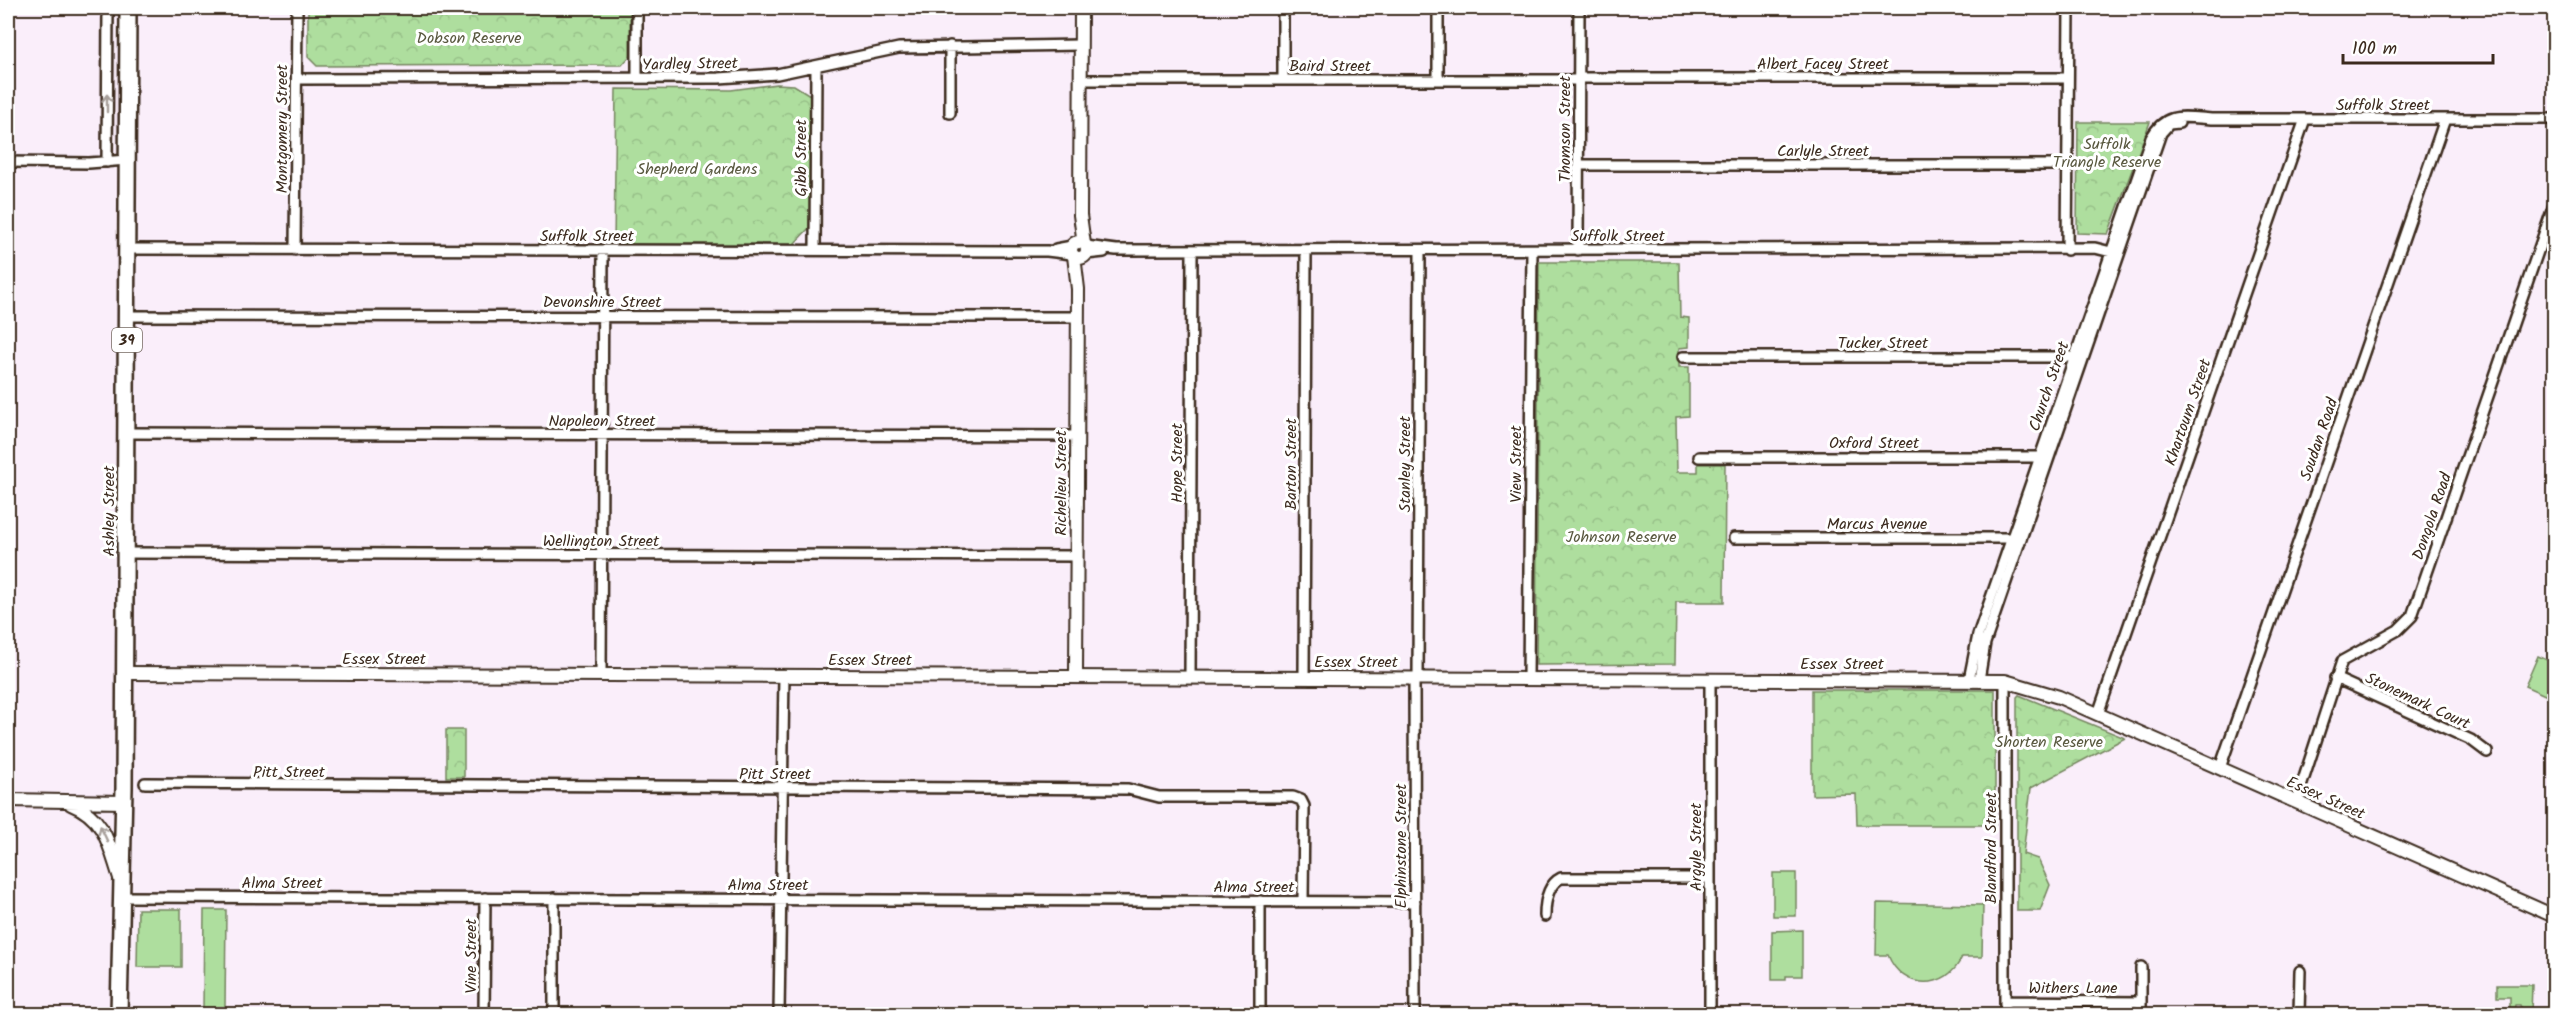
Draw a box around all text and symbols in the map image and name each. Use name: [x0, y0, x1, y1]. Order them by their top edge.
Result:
park label: Dobson Reserve: [417, 26, 521, 51]
scale bar: [2343, 27, 2493, 65]
text: 100 m: [2352, 35, 2397, 64]
street label: Yardley Street: [642, 51, 739, 78]
street label: Albert Facey Street: [1757, 52, 1890, 77]
street label: Baird Street: [1289, 54, 1372, 79]
street label: Montgomery Street: [270, 64, 295, 194]
street label: Thomson Street: [1553, 75, 1578, 182]
street label: Suffolk Street: [2336, 93, 2431, 118]
one-way arrow: [101, 94, 113, 114]
street label: Gibb Street: [789, 119, 814, 197]
park label: Suffolk Triangle Reserve: [2053, 132, 2161, 175]
street label: Carlyle Street: [1777, 139, 1870, 164]
park label: Shepherd Gardens: [637, 157, 757, 182]
street label: Suffolk Street: [540, 224, 635, 249]
street label: Suffolk Street: [1571, 224, 1666, 249]
street label: Devonshire Street: [543, 290, 662, 315]
road number: 39: [112, 328, 142, 352]
street label: Tucker Street: [1838, 331, 1929, 356]
street label: Church Street: [2022, 337, 2077, 435]
street label: Khartoum Street: [2158, 355, 2219, 469]
street label: Soudan Road: [2294, 394, 2346, 484]
street label: Napoleon Street: [548, 409, 656, 434]
street label: Stanley Street: [1393, 415, 1418, 512]
street label: Barton Street: [1279, 417, 1304, 510]
street label: Hope Street: [1165, 422, 1190, 503]
street label: View Street: [1504, 425, 1529, 503]
street label: Richelieu Street: [1049, 429, 1074, 536]
street label: Oxford Street: [1829, 431, 1920, 456]
street label: Ashley Street: [97, 465, 122, 556]
street label: Dongola Road: [2406, 469, 2459, 564]
street label: Marcus Avenue: [1827, 512, 1927, 537]
park label: Johnson Reserve: [1566, 525, 1676, 550]
street label: Wellington Street: [543, 529, 660, 554]
street label: Essex Street: [342, 647, 427, 672]
street label: Essex Street: [828, 648, 913, 673]
street label: Essex Street: [1314, 650, 1399, 675]
street label: Essex Street: [1800, 652, 1885, 677]
street label: Stonemark Court: [2361, 666, 2475, 737]
park label: Shorten Reserve: [1995, 730, 2103, 755]
street label: Pitt Street: [253, 760, 326, 785]
street label: Pitt Street: [739, 762, 812, 787]
street label: Essex Street: [2282, 770, 2370, 827]
street label: Elphinstone Street: [1389, 783, 1414, 908]
street label: Blandford Street: [1979, 791, 2004, 904]
street label: Argyle Street: [1684, 802, 1709, 891]
one-way arrow: [97, 825, 109, 843]
street label: Alma Street: [242, 871, 323, 896]
street label: Alma Street: [728, 873, 809, 898]
street label: Alma Street: [1214, 875, 1295, 900]
street label: Vine Street: [459, 918, 484, 994]
street label: Withers Lane: [2029, 976, 2117, 1001]

